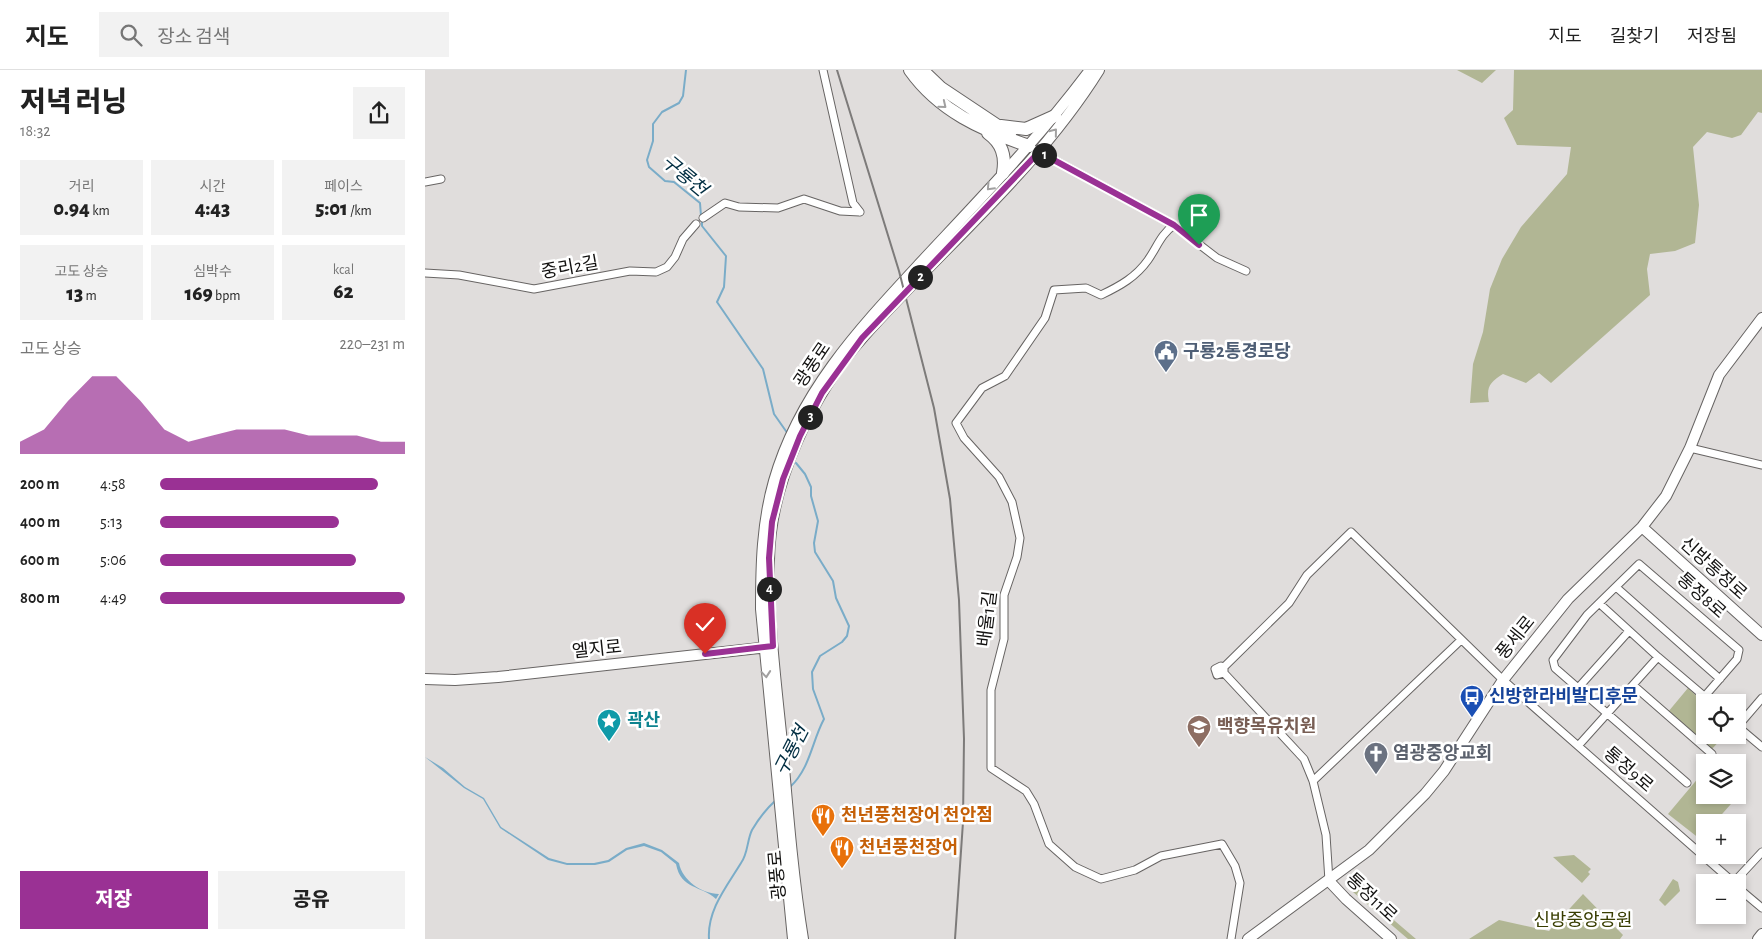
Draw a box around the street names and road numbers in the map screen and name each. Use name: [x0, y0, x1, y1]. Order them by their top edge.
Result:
street label: 중리2길: [540, 252, 600, 282]
street label: 광풍로: [791, 339, 834, 391]
street label: 신방통정로: [1676, 533, 1751, 603]
street label: 통정8로: [1673, 568, 1730, 622]
street label: 배울1길: [975, 590, 1000, 648]
street label: 풍세로: [1492, 612, 1539, 663]
street label: 엘지로: [571, 636, 623, 662]
street label: 통정9로: [1600, 743, 1657, 796]
street label: 광풍로: [766, 849, 789, 901]
street label: 통정11로: [1342, 869, 1401, 926]

